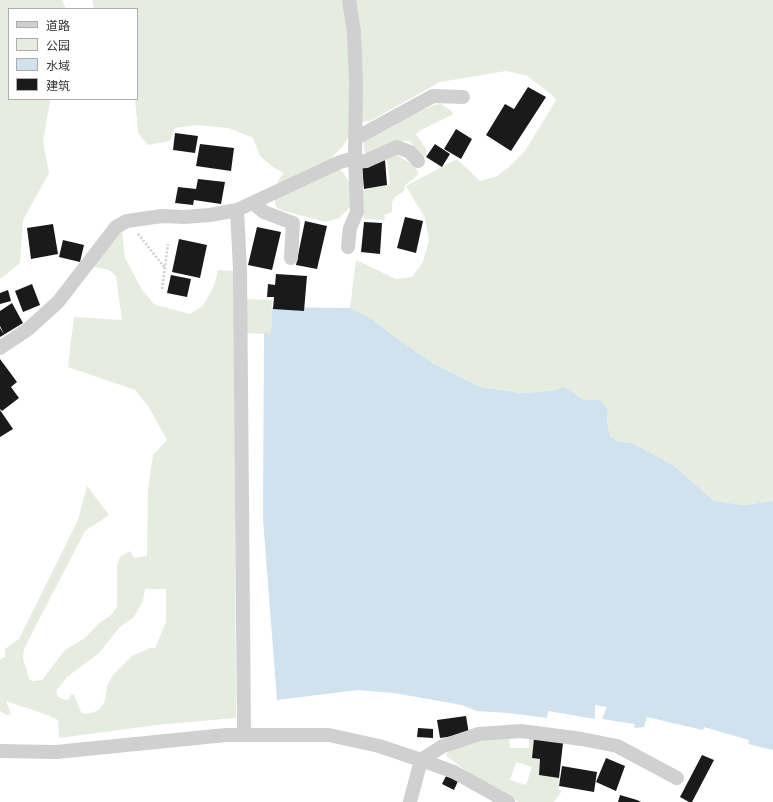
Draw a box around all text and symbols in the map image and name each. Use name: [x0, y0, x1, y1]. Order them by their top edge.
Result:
legend: [8, 8, 138, 100]
text: 道路: [46, 18, 70, 32]
text: 公园: [46, 38, 70, 52]
text: 水域: [46, 58, 70, 72]
text: 建筑: [46, 78, 70, 92]

